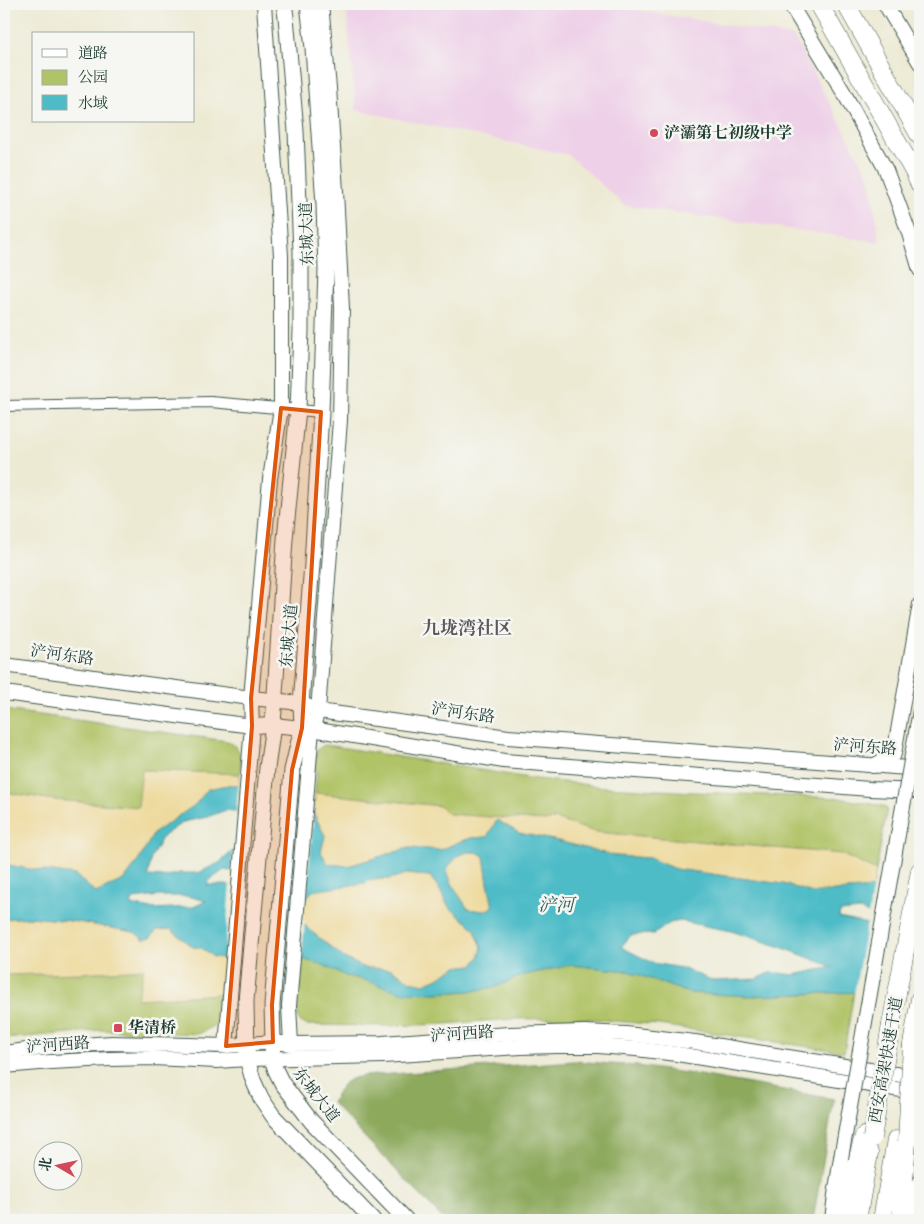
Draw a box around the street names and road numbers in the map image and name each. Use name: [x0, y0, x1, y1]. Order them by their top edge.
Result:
street label: 东城大道: [296, 202, 318, 266]
street label: 东城大道: [276, 603, 302, 669]
street label: 浐河东路: [29, 641, 95, 669]
street label: 浐河东路: [430, 699, 496, 727]
street label: 浐河东路: [832, 735, 898, 759]
street label: 西安高架快速干道: [865, 995, 907, 1125]
street label: 浐河西路: [429, 1022, 495, 1046]
street label: 浐河西路: [25, 1033, 91, 1057]
street label: 东城大道: [288, 1064, 344, 1126]

